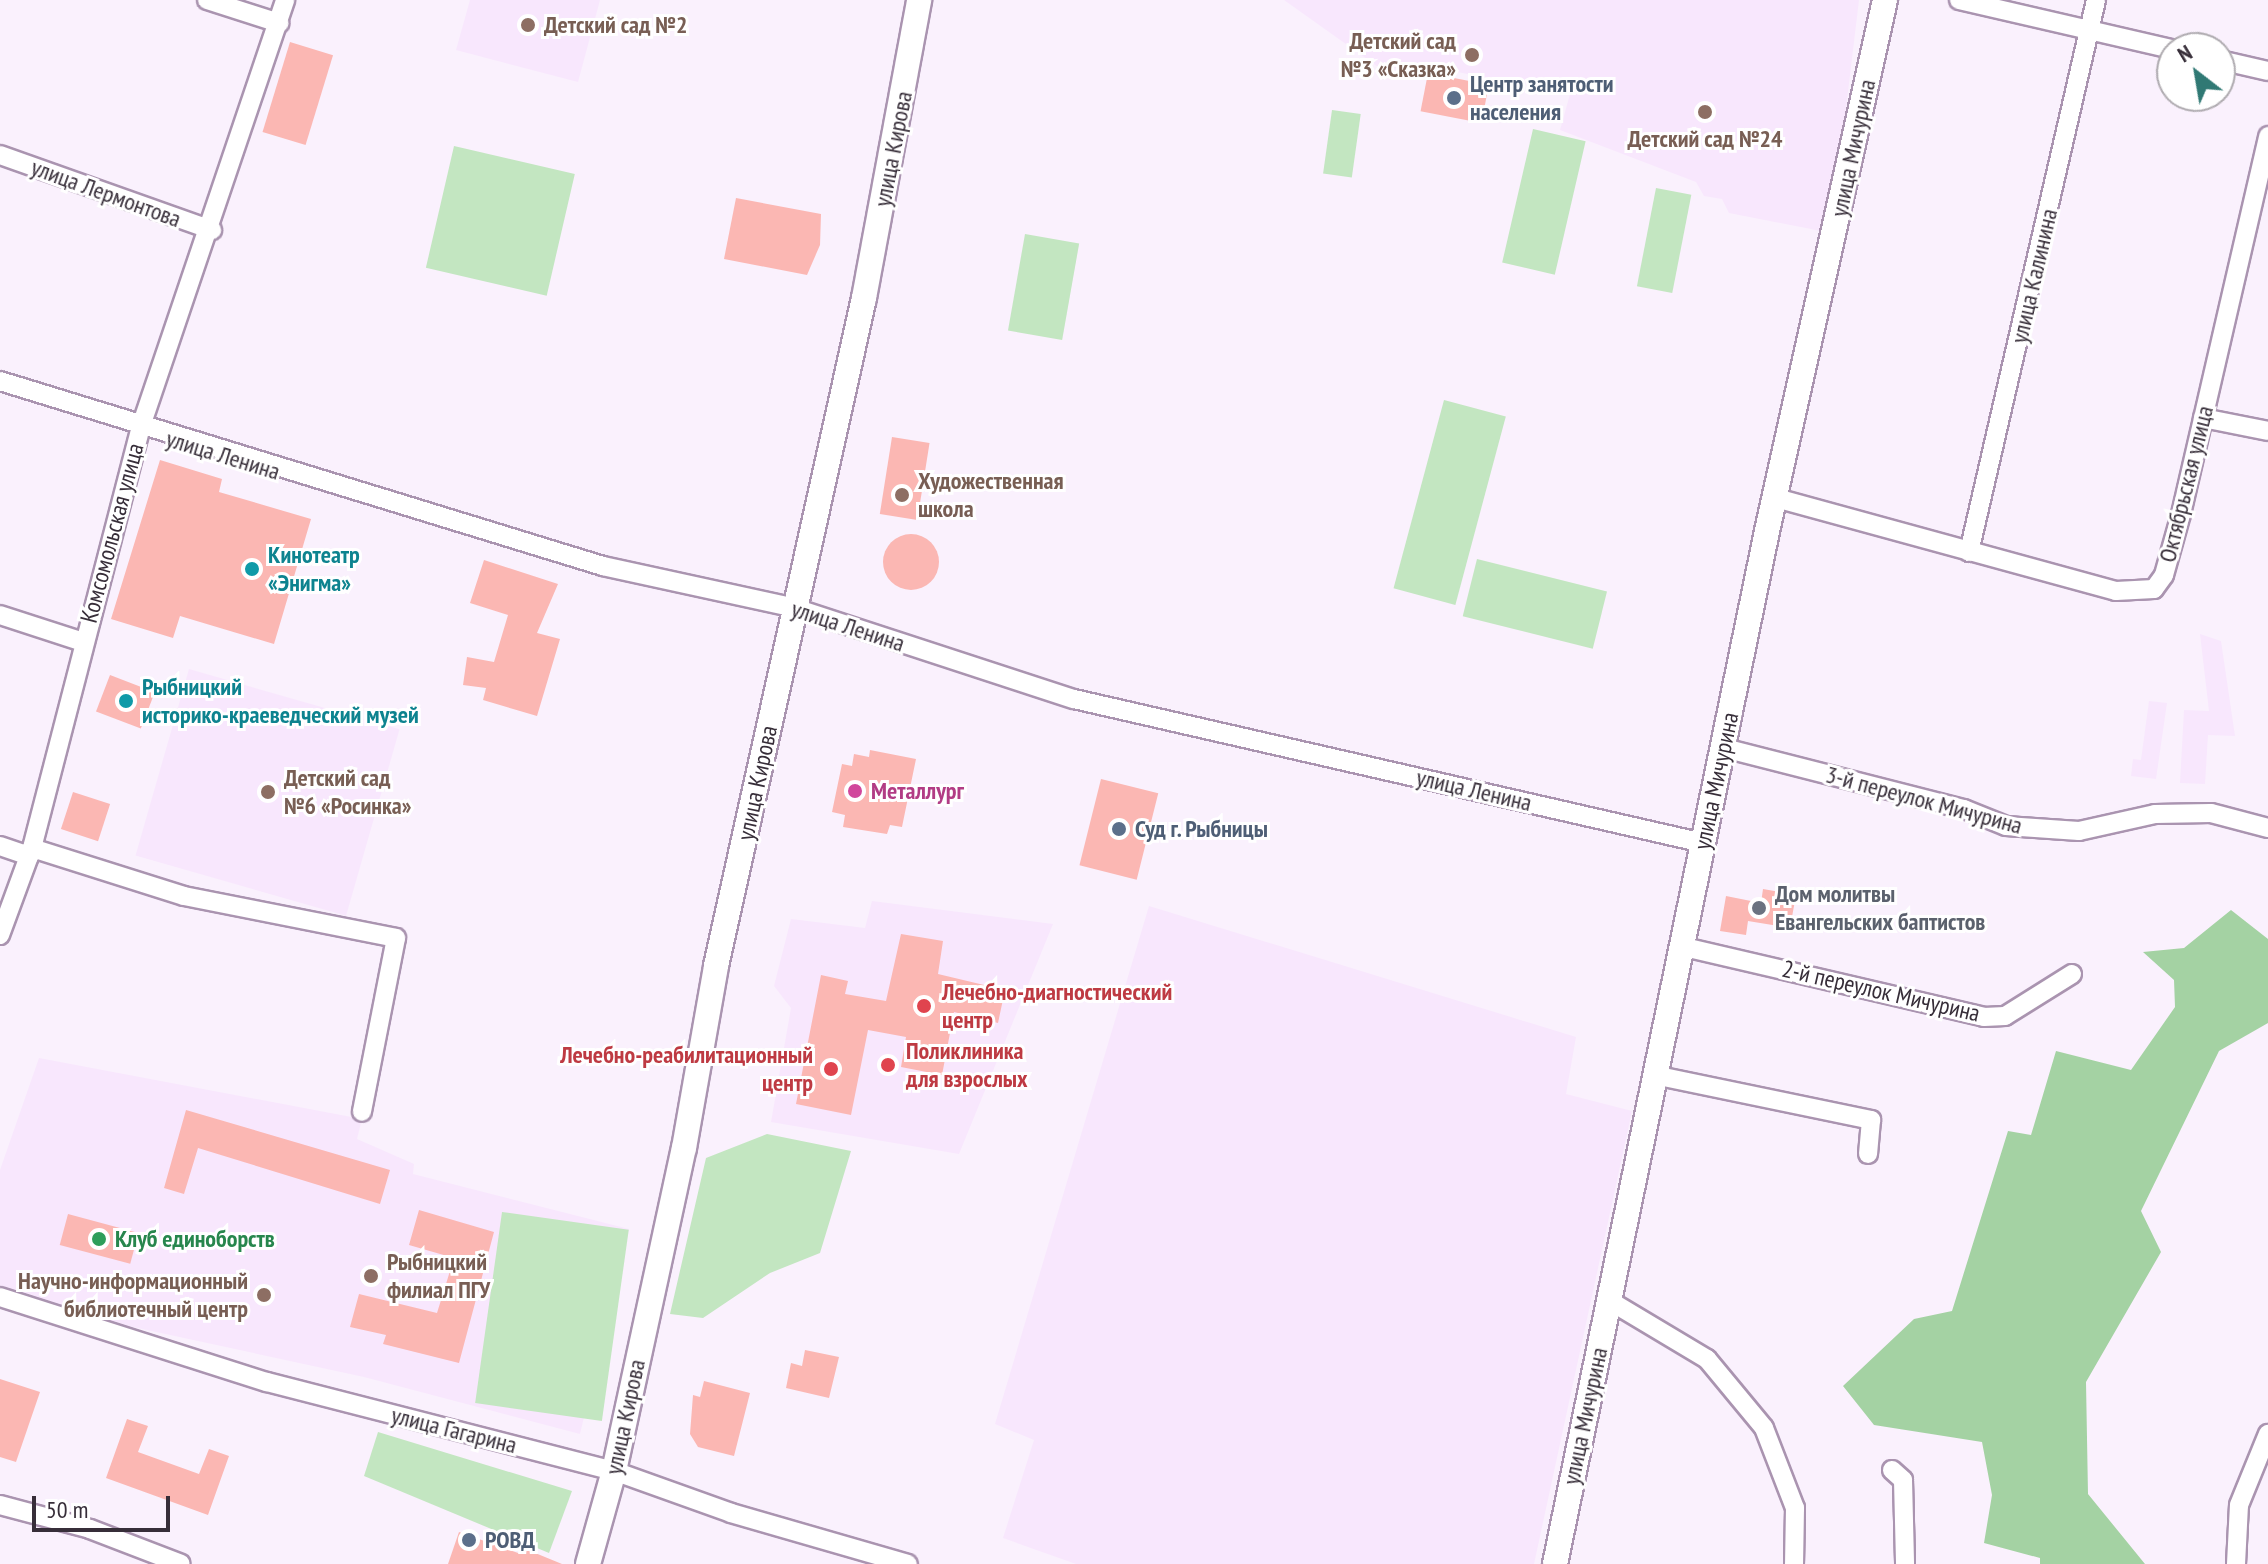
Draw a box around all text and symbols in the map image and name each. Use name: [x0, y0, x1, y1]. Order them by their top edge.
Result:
place label: Детский сад №2: [544, 11, 687, 39]
marker: Детский сад №2: [519, 16, 537, 34]
place label: Детский сад №3 «Сказка»: [1341, 27, 1456, 83]
north arrow: [2156, 32, 2236, 112]
text: N: [2172, 38, 2197, 68]
marker: Детский сад №3 «Сказка»: [1463, 46, 1481, 64]
place label: Центр занятости населения: [1470, 70, 1614, 126]
street label: улица Мичурина: [1824, 77, 1882, 219]
street label: улица Кирова: [868, 89, 918, 209]
marker: Центр занятости населения: [1445, 89, 1463, 107]
marker: Детский сад №24: [1696, 103, 1714, 121]
place label: Детский сад №24: [1628, 125, 1782, 153]
street label: улица Лермонтова: [27, 153, 185, 233]
street label: улица Калинина: [2005, 206, 2063, 346]
street label: Октябрьская улица: [2153, 403, 2219, 565]
street label: улица Ленина: [163, 424, 283, 486]
street label: Комсомольская улица: [74, 440, 150, 626]
place label: Художественная школа: [918, 467, 1064, 523]
marker: Художественная школа: [893, 486, 911, 504]
place label: Кинотеатр «Энигма»: [268, 541, 360, 597]
marker: Кинотеатр «Энигма»: [243, 560, 261, 578]
street label: улица Ленина: [788, 594, 908, 658]
place label: Рыбницкий историко-краеведческий музей: [142, 673, 419, 729]
marker: Рыбницкий историко-краеведческий музей: [117, 692, 135, 710]
street label: улица Мичурина: [1687, 710, 1745, 852]
street label: улица Кирова: [731, 723, 783, 843]
street label: 3-й переулок Мичурина: [1823, 760, 2025, 840]
street label: улица Ленина: [1414, 763, 1534, 817]
place label: Детский сад №6 «Росинка»: [284, 764, 411, 820]
place label: Металлург: [871, 777, 964, 805]
marker: Металлург: [846, 782, 864, 800]
marker: Детский сад №6 «Росинка»: [259, 783, 277, 801]
place label: Суд г. Рыбницы: [1135, 815, 1269, 843]
marker: Суд г. Рыбницы: [1110, 820, 1128, 838]
place label: Дом молитвы Евангельских баптистов: [1775, 880, 1986, 936]
marker: Дом молитвы Евангельских баптистов: [1750, 899, 1768, 917]
street label: 2-й переулок Мичурина: [1779, 954, 1983, 1028]
place label: Лечебно-диагностический центр: [942, 978, 1172, 1034]
marker: Лечебно-диагностический центр: [913, 995, 935, 1017]
place label: Поликлиника для взрослых: [906, 1037, 1027, 1093]
place label: Лечебно-реабилитационный центр: [560, 1041, 813, 1097]
marker: Поликлиника для взрослых: [877, 1054, 899, 1076]
marker: Лечебно-реабилитационный центр: [820, 1058, 842, 1080]
place label: Клуб единоборств: [115, 1225, 275, 1253]
marker: Клуб единоборств: [90, 1230, 108, 1248]
place label: Рыбницкий филиал ПГУ: [387, 1248, 490, 1304]
place label: Научно-информационный библиотечный центр: [18, 1267, 248, 1323]
marker: Рыбницкий филиал ПГУ: [362, 1267, 380, 1285]
marker: Научно-информационный библиотечный центр: [255, 1286, 273, 1304]
street label: улица Мичурина: [1556, 1345, 1614, 1487]
street label: улица Кирова: [599, 1357, 651, 1477]
street label: улица Гагарина: [388, 1401, 520, 1459]
scale bar: [36, 1480, 174, 1530]
text: 50 m: [46, 1494, 88, 1525]
place label: РОВД: [485, 1526, 535, 1554]
marker: РОВД: [460, 1531, 478, 1549]

